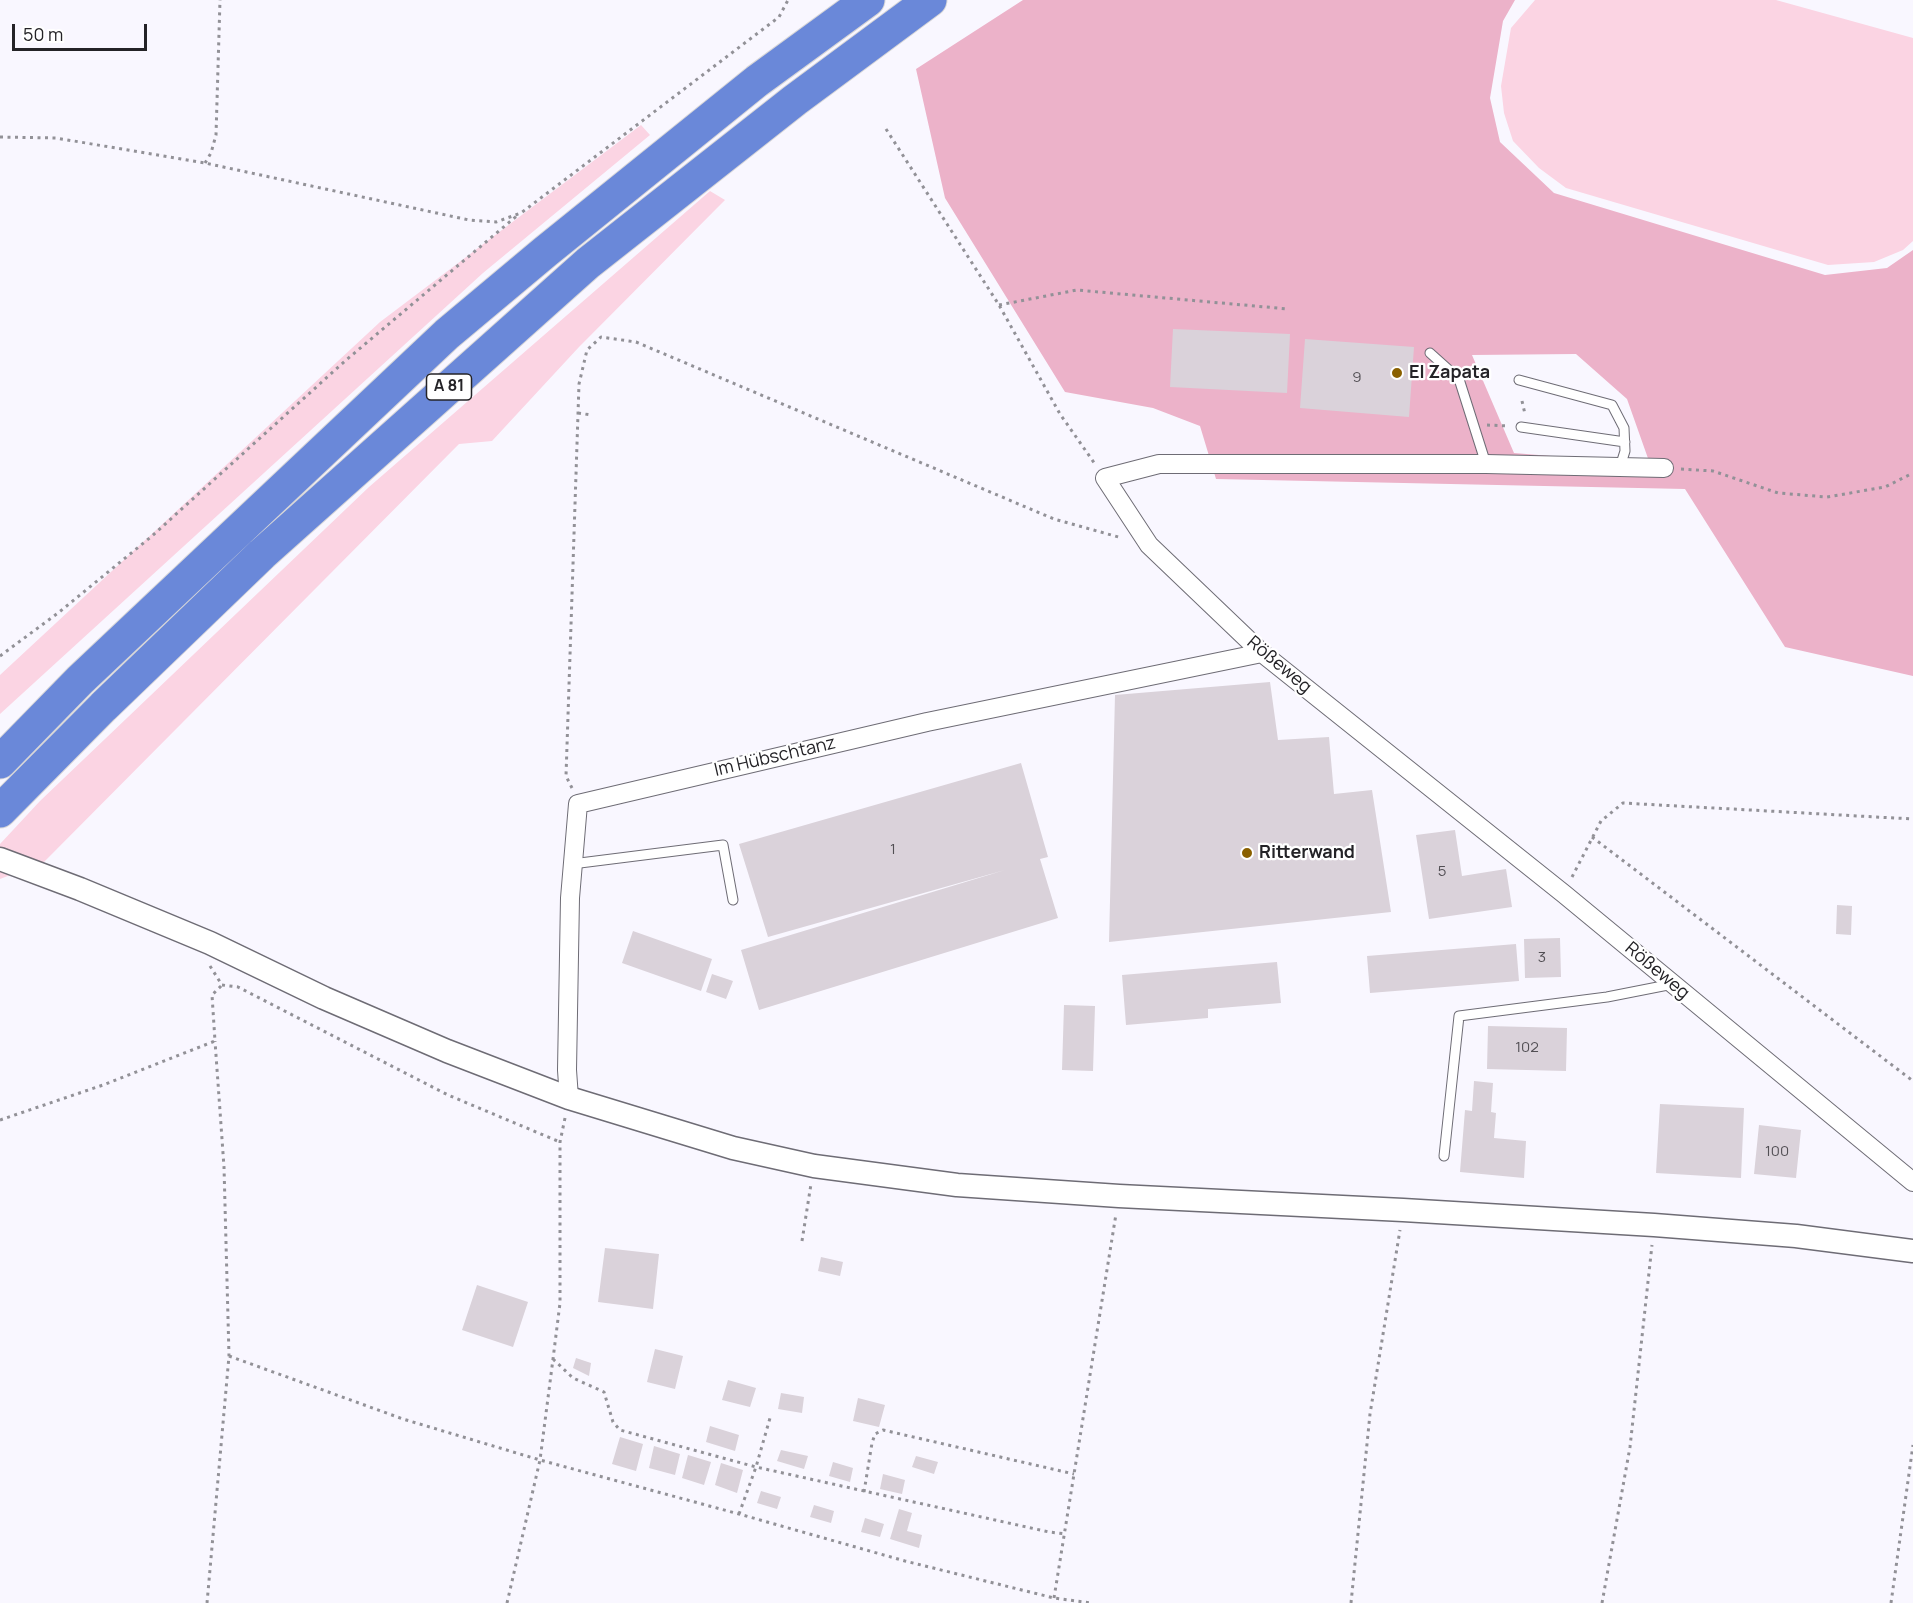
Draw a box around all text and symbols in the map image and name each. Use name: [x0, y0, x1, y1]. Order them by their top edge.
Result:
scale bar: [15, 12, 150, 50]
text: 50 m: [23, 22, 63, 46]
place label: El Zapata: [1409, 362, 1490, 384]
marker: El Zapata: [1390, 366, 1404, 380]
house number: 9: [1352, 369, 1362, 387]
road number: A 81: [426, 374, 472, 400]
street label: Rößeweg: [1242, 632, 1316, 698]
street label: Im Hübschtanz: [712, 733, 838, 781]
house number: 1: [890, 841, 896, 859]
place label: Ritterwand: [1259, 842, 1355, 864]
marker: Ritterwand: [1240, 846, 1254, 860]
house number: 5: [1438, 863, 1446, 881]
street label: Rößeweg: [1620, 938, 1694, 1004]
house number: 3: [1538, 949, 1546, 967]
house number: 102: [1515, 1039, 1539, 1057]
house number: 100: [1765, 1143, 1789, 1161]

